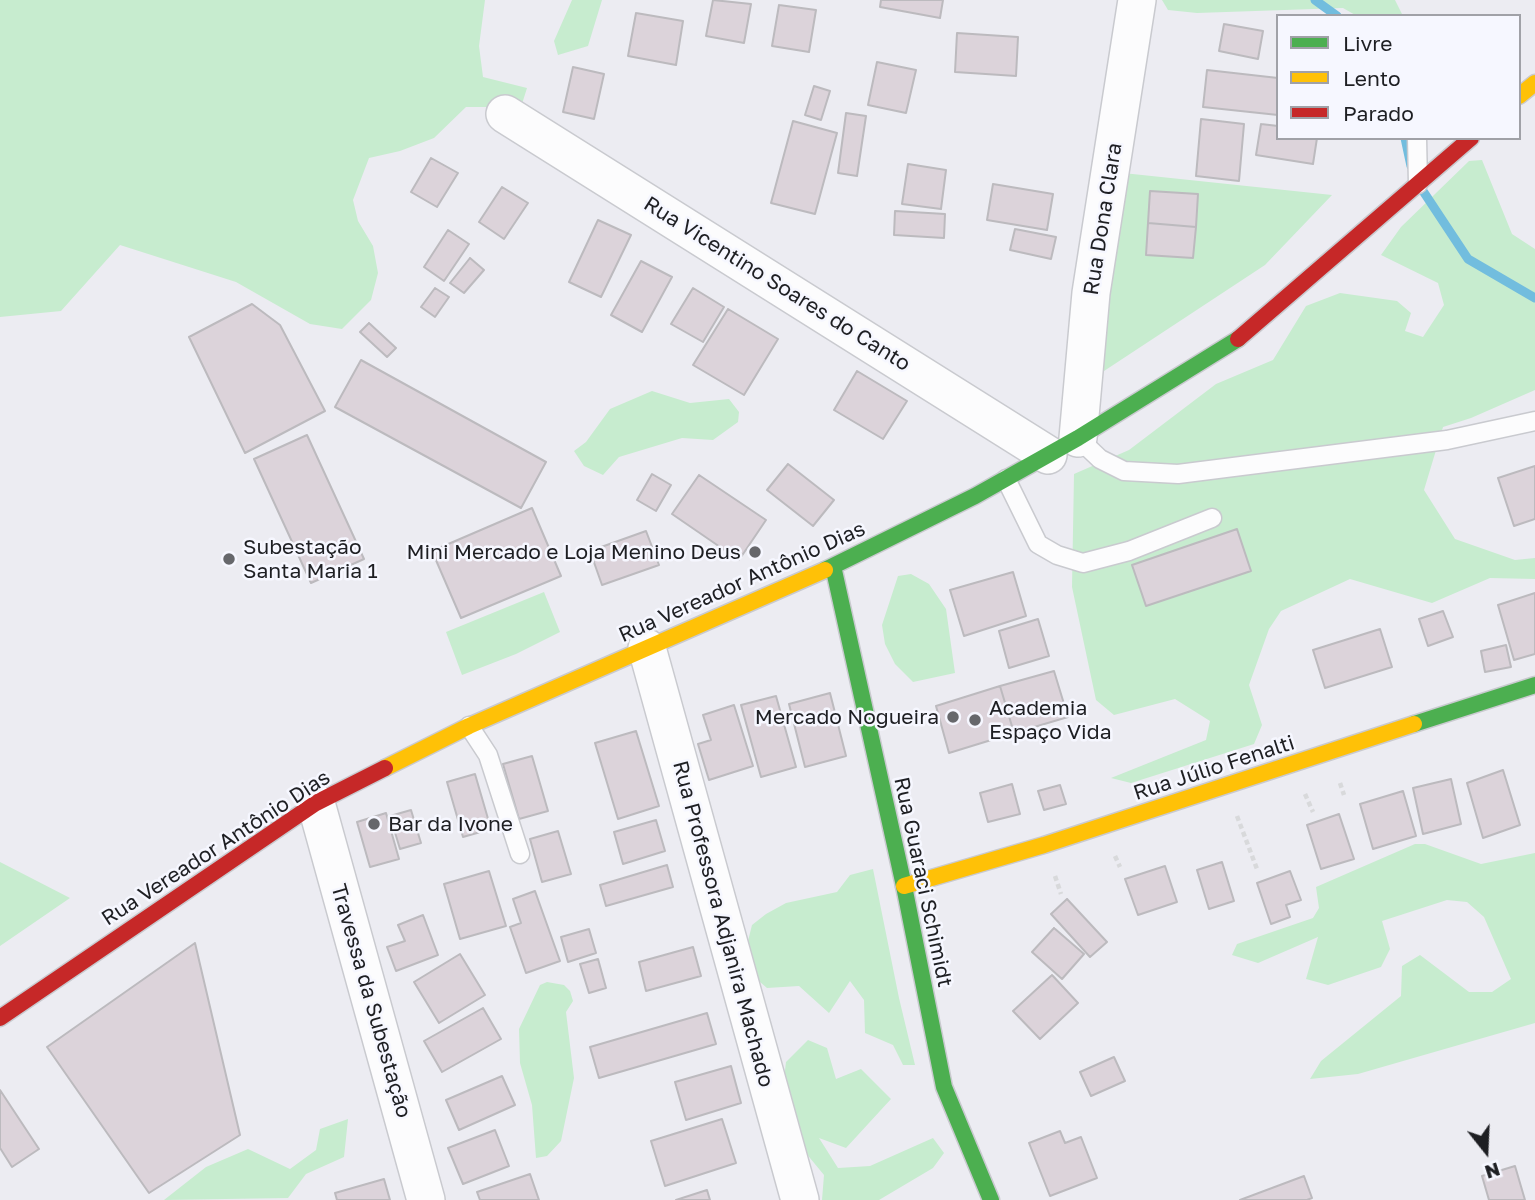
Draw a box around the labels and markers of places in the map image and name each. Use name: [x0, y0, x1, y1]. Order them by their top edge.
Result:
place label: Subestação Santa Maria 1: [243, 534, 378, 584]
place label: Mini Mercado e Loja Menino Deus: [406, 539, 741, 565]
marker: Mini Mercado e Loja Menino Deus: [747, 544, 763, 560]
marker: Subestação Santa Maria 1: [221, 551, 237, 567]
place label: Academia Espaço Vida: [989, 695, 1111, 745]
place label: Mercado Nogueira: [755, 704, 939, 730]
marker: Mercado Nogueira: [945, 709, 961, 725]
marker: Academia Espaço Vida: [967, 712, 983, 728]
place label: Bar da Ivone: [388, 811, 513, 837]
marker: Bar da Ivone: [366, 816, 382, 832]

